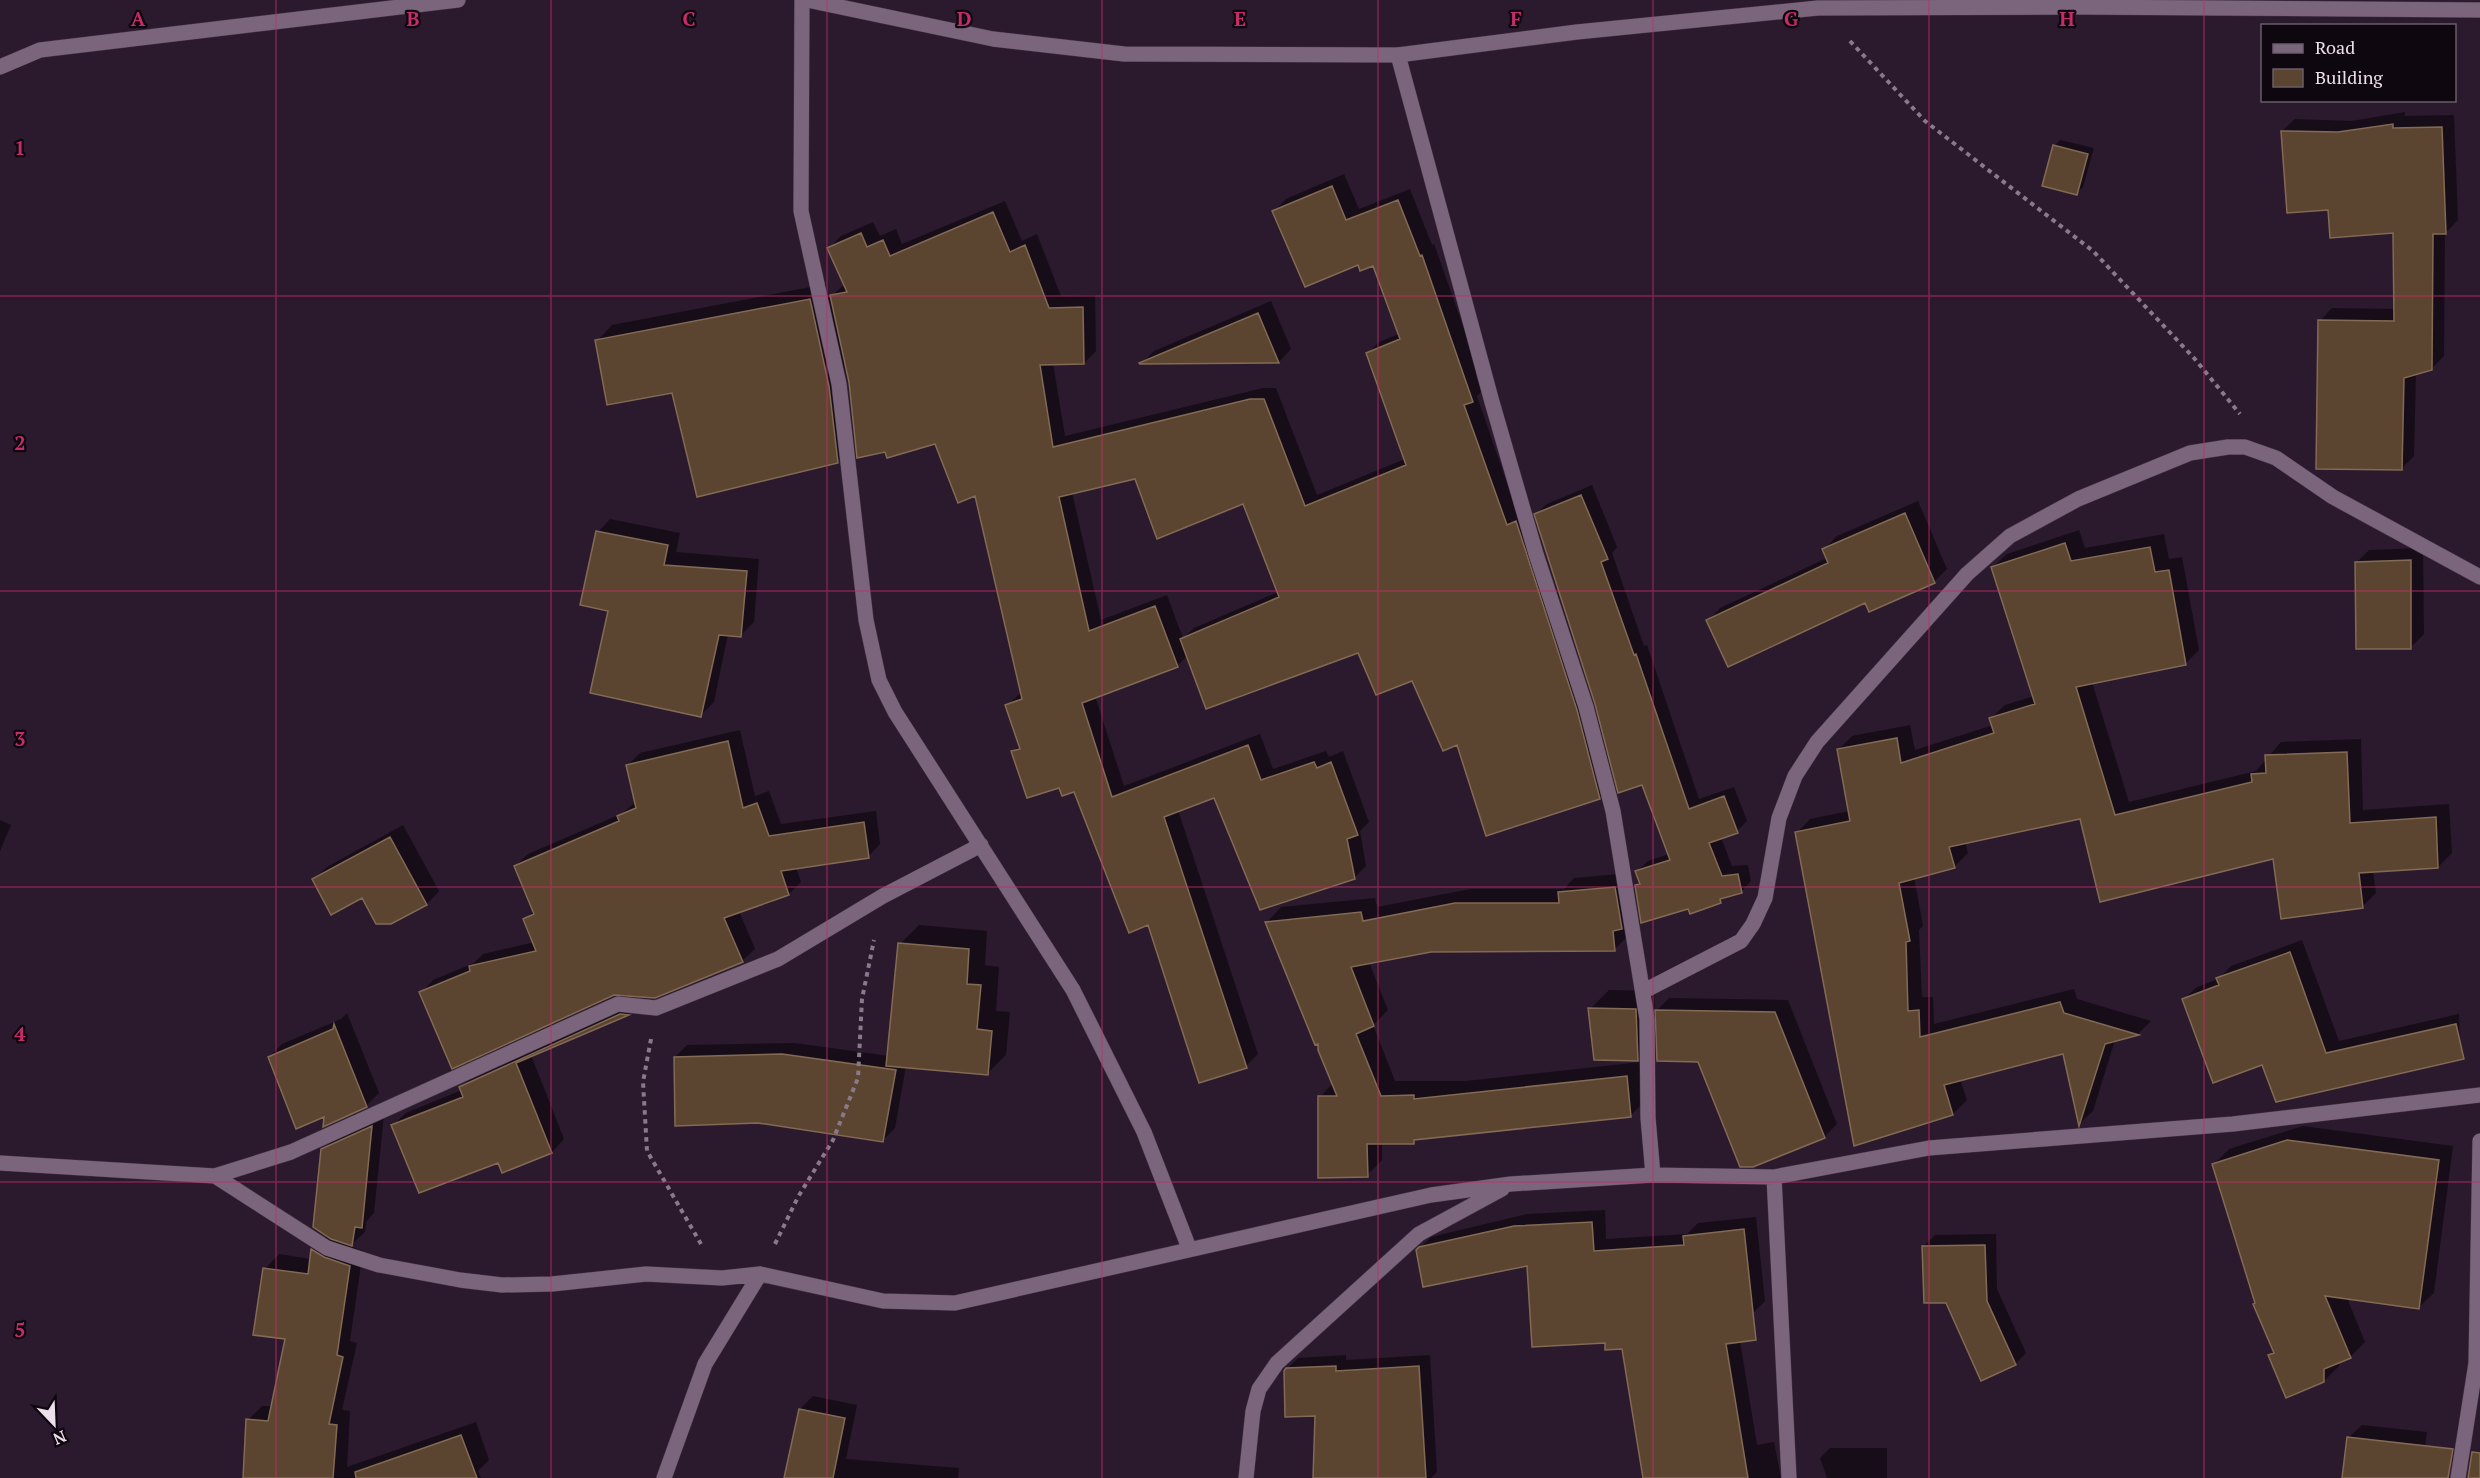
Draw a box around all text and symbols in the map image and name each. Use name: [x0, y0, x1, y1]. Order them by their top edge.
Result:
text: A: [131, 5, 146, 32]
text: B: [407, 5, 420, 32]
text: C: [682, 5, 696, 32]
text: D: [957, 5, 971, 32]
text: E: [1234, 5, 1246, 32]
text: F: [1510, 5, 1522, 32]
text: G: [1784, 5, 1798, 32]
text: H: [2059, 5, 2075, 32]
legend: [2261, 24, 2456, 102]
text: Road: [2315, 35, 2355, 59]
text: Building: [2315, 65, 2383, 89]
text: 1: [14, 134, 26, 161]
text: 2: [14, 429, 26, 456]
text: 3: [14, 725, 26, 752]
text: 4: [14, 1020, 26, 1047]
text: 5: [14, 1316, 26, 1343]
north arrow: [24, 1394, 84, 1454]
text: N: [50, 1425, 70, 1450]

